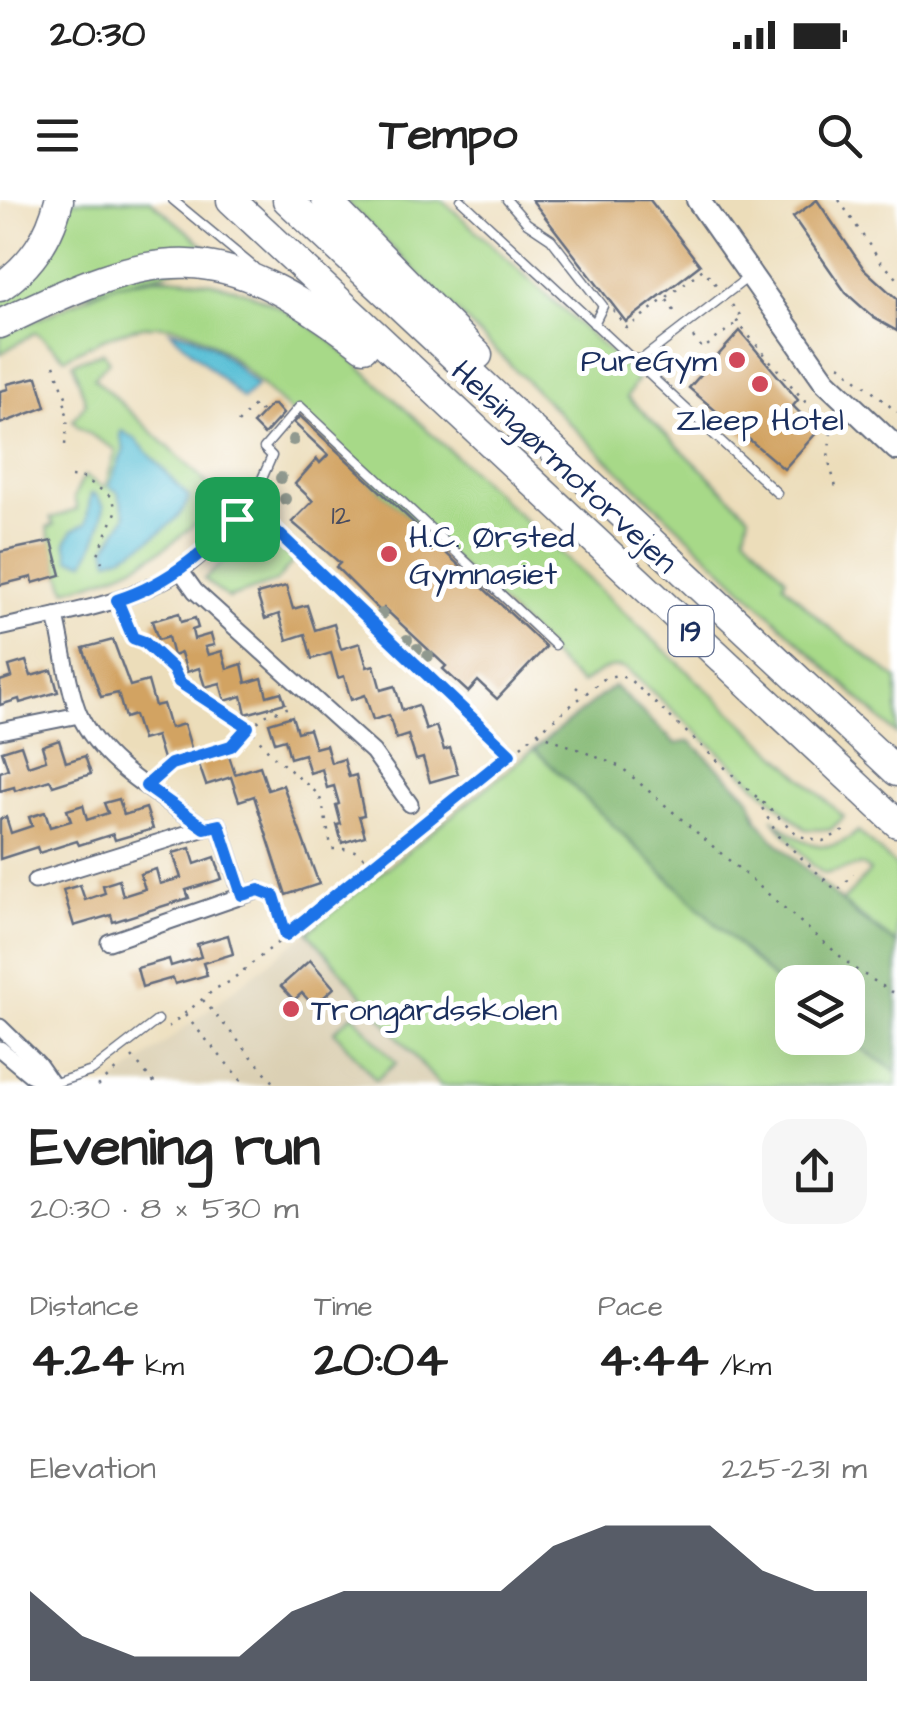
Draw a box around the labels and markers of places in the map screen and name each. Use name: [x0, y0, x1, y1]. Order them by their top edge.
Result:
place label: PureGym: [581, 339, 717, 384]
marker: PureGym: [726, 349, 748, 371]
marker: Zleep Hotel: [749, 373, 771, 395]
place label: Zleep Hotel: [676, 398, 844, 443]
pin: [195, 477, 280, 562]
place label: H.C. Ørsted Gymnasiet: [409, 515, 575, 597]
marker: H.C. Ørsted Gymnasiet: [378, 543, 400, 565]
place label: Trongårdsskolen: [311, 988, 558, 1033]
marker: Trongårdsskolen: [280, 998, 302, 1020]

